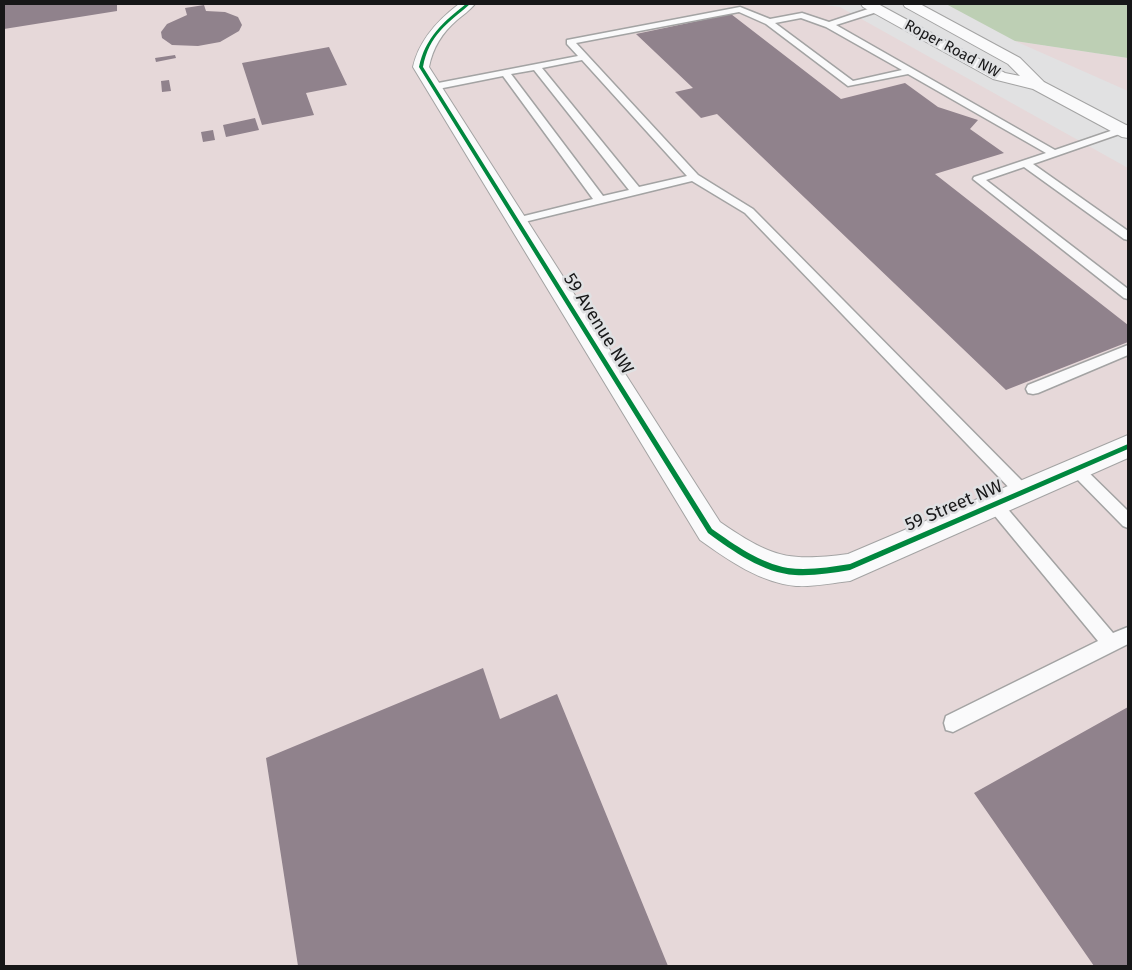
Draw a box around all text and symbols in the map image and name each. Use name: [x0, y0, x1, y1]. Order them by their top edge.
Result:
street label: Roper Road NW: [901, 16, 1003, 82]
street label: 59 Avenue NW: [558, 270, 638, 378]
street label: 59 Street NW: [902, 476, 1006, 536]

